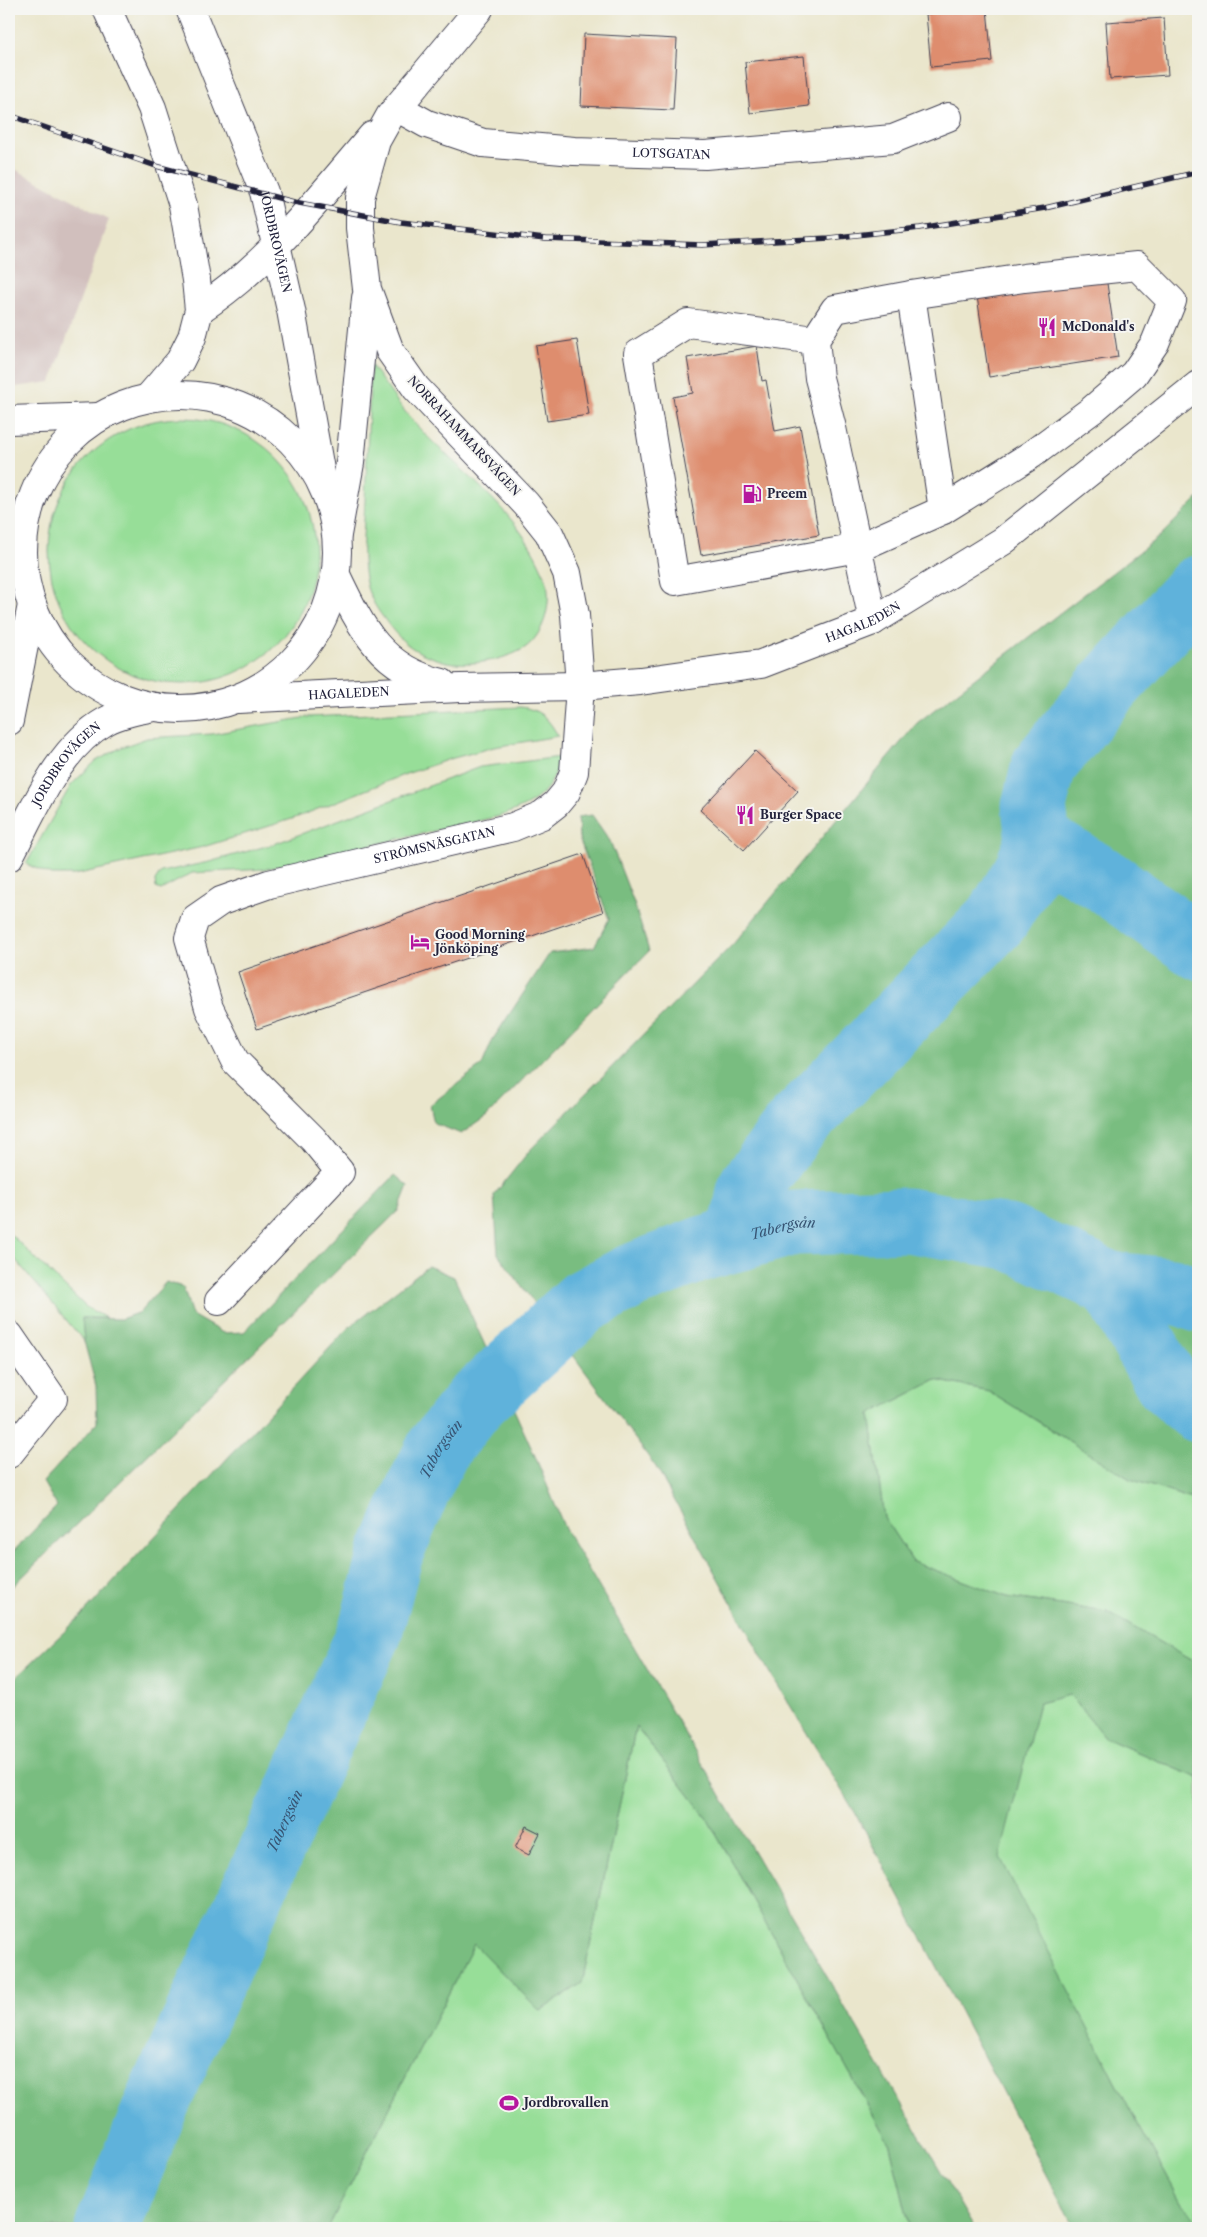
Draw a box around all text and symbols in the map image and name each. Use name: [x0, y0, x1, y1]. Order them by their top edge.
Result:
street label: LOTSGATAN: [632, 145, 711, 162]
street label: JORDBROVÄGEN: [257, 188, 295, 294]
restaurant icon: McDonald's: [1036, 316, 1058, 338]
place label: McDonald's: [1062, 319, 1135, 334]
street label: NORRAHAMMARSVÄGEN: [405, 372, 525, 499]
fuel station icon: Preem: [741, 483, 763, 505]
place label: Preem: [767, 486, 807, 501]
street label: HAGALEDEN: [823, 598, 903, 646]
street label: HAGALEDEN: [308, 684, 390, 703]
street label: JORDBROVÄGEN: [28, 718, 103, 810]
restaurant icon: Burger Space: [734, 804, 756, 826]
place label: Burger Space: [760, 807, 842, 822]
street label: STRÖMSNÄSGATAN: [372, 823, 497, 866]
place label: Good Morning Jönköping: [433, 927, 526, 956]
hotel icon: Good Morning Jönköping: [409, 931, 431, 953]
water label: Tabergsån: [748, 1213, 816, 1244]
water label: Tabergsån: [416, 1416, 466, 1481]
water label: Tabergsån: [263, 1787, 307, 1855]
sports icon: Jordbrovallen: [498, 2092, 520, 2114]
place label: Jordbrovallen: [522, 2095, 610, 2110]

